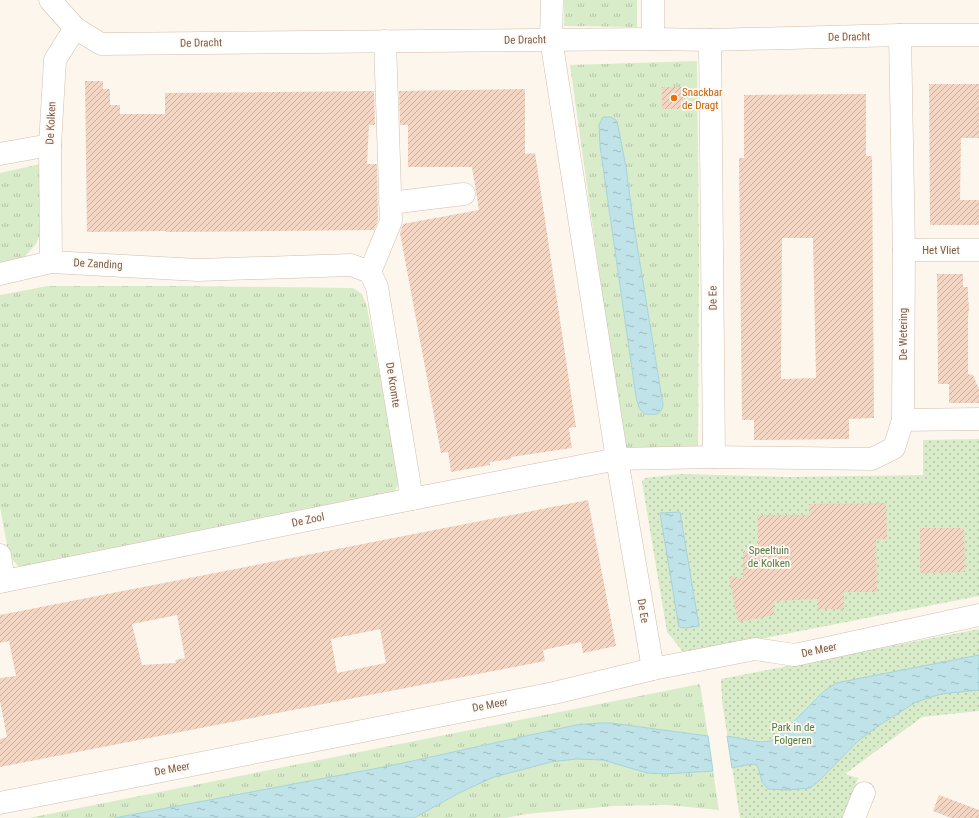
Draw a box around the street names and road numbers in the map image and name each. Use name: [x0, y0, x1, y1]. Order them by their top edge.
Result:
street label: De Dracht: [828, 30, 870, 44]
street label: De Dracht: [504, 33, 546, 47]
street label: De Dracht: [180, 36, 222, 50]
street label: De Kolken: [43, 101, 59, 145]
street label: Het Vliet: [922, 244, 960, 257]
street label: De Zanding: [73, 256, 123, 272]
street label: De Ee: [706, 286, 720, 310]
street label: De Wetering: [897, 308, 910, 360]
street label: De Kromte: [383, 362, 403, 408]
street label: De Zool: [290, 510, 326, 530]
street label: De Ee: [634, 598, 652, 624]
street label: De Meer: [800, 640, 839, 660]
street label: De Meer: [471, 695, 510, 715]
street label: De Meer: [153, 759, 192, 779]

